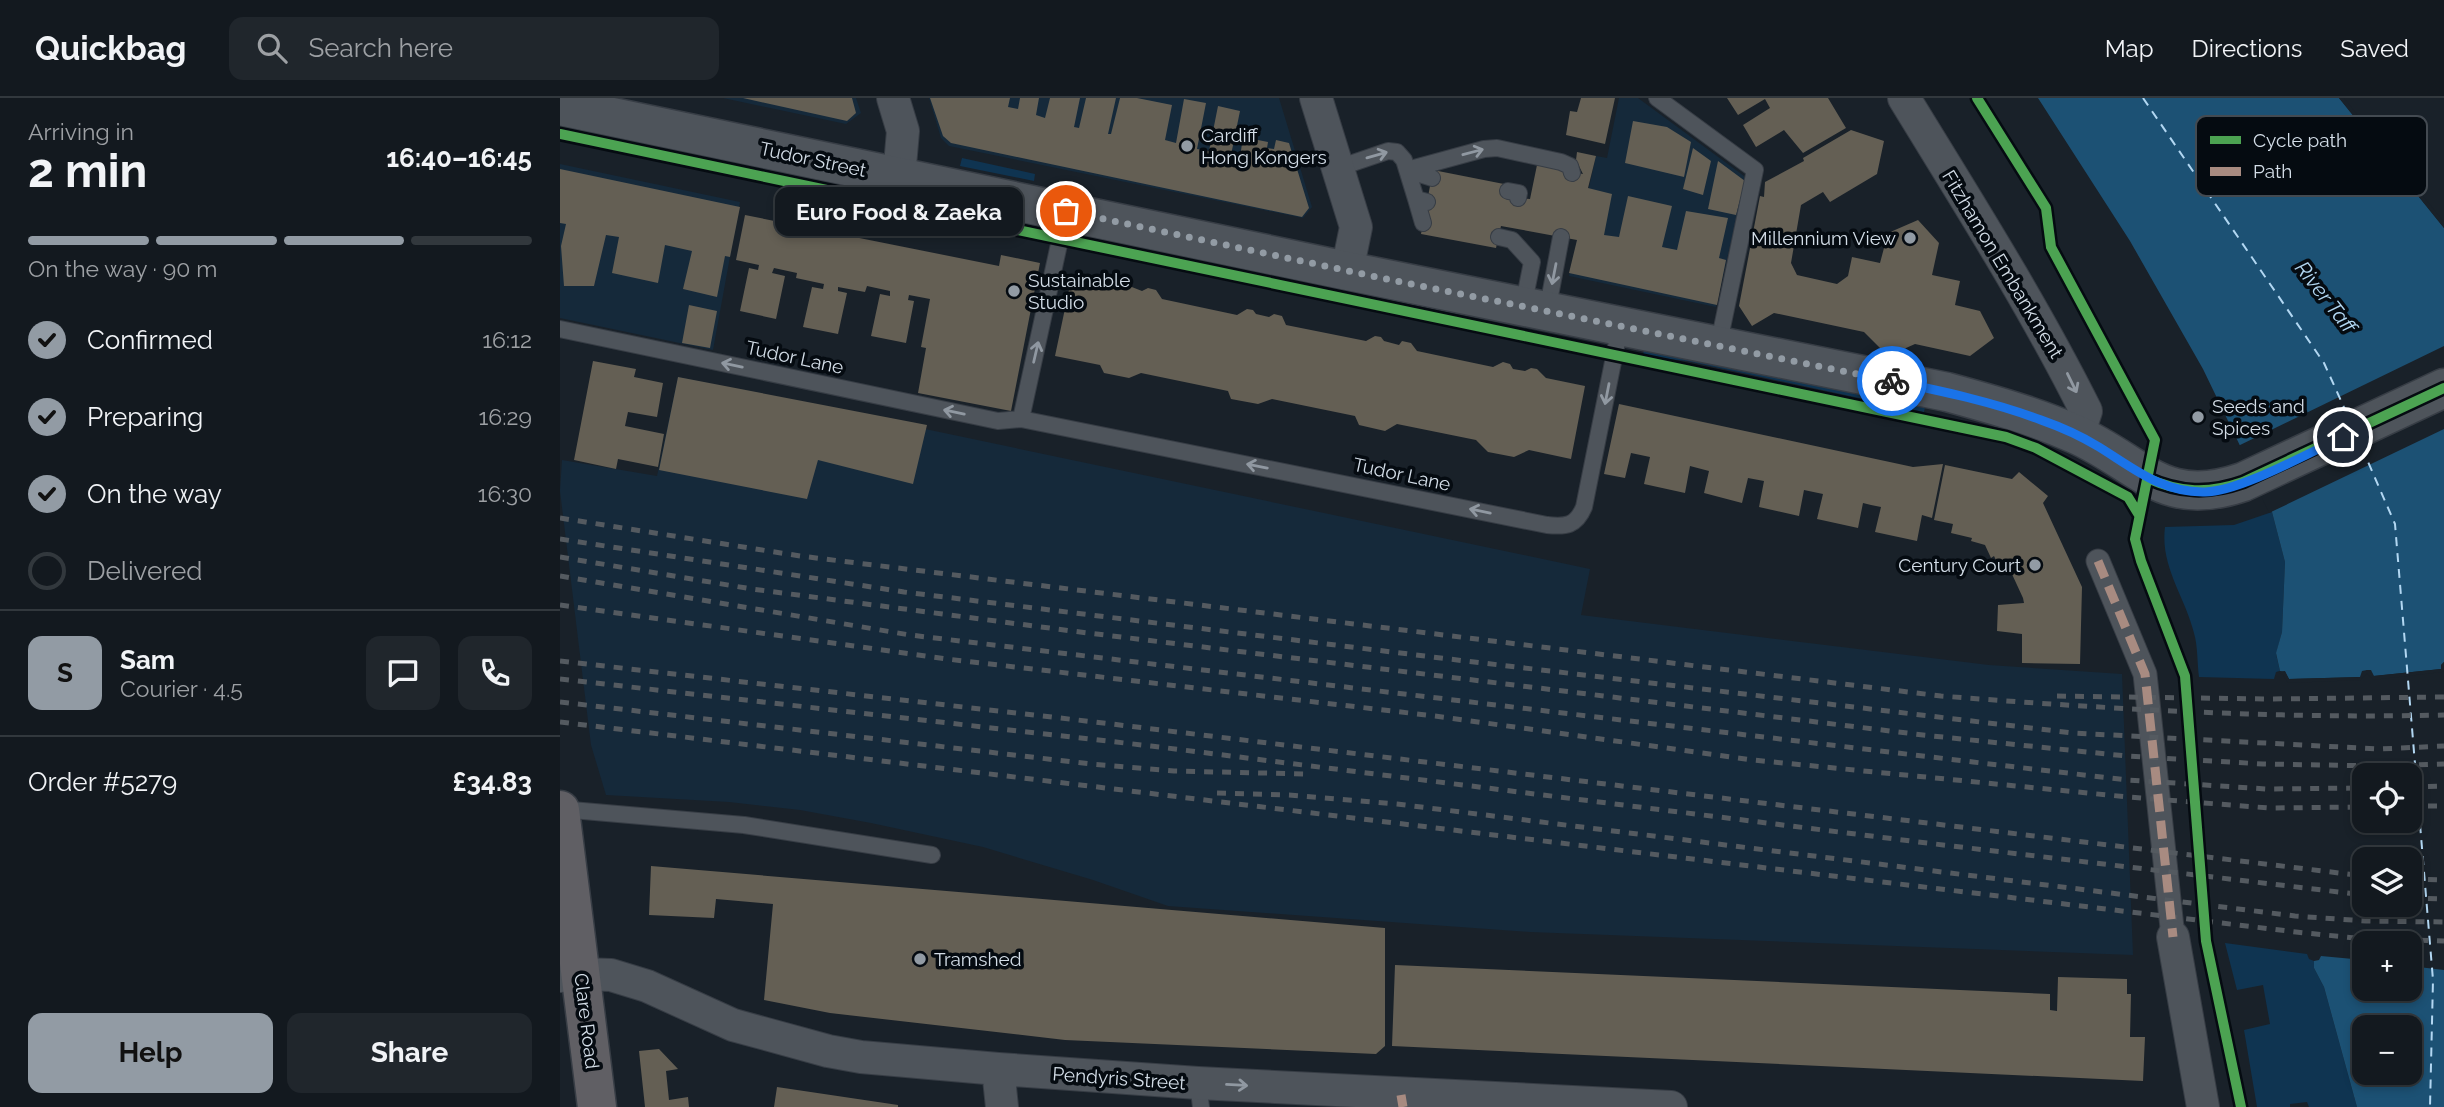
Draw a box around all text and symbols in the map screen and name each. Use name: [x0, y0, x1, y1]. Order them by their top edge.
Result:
search box: [229, 17, 719, 80]
text: Quickbag: [35, 29, 187, 68]
icon: search: [253, 29, 291, 67]
text: Search here: [309, 33, 453, 63]
text: Map: [2105, 34, 2154, 63]
text: Directions: [2192, 34, 2302, 63]
text: Saved: [2340, 34, 2409, 63]
legend: [2196, 116, 2427, 196]
text: Arriving in: [28, 118, 134, 145]
place label: Cardiff Hong Kongers: [1201, 124, 1327, 168]
text: Cycle path: [2253, 129, 2347, 151]
street label: Tudor Street: [758, 137, 869, 181]
marker: Cardiff Hong Kongers: [1179, 138, 1195, 154]
text: 16:40–16:45: [386, 143, 532, 173]
text: 2 min: [28, 144, 147, 198]
one-way arrow: [1461, 145, 1484, 158]
one-way arrow: [1366, 147, 1388, 160]
text: Path: [2253, 160, 2292, 182]
street label: Fitzhamon Embankment: [1938, 166, 2068, 362]
pin: [1036, 181, 1096, 241]
callout: Euro Food & Zaeka: [776, 186, 1024, 236]
icon: bag: [1047, 192, 1085, 230]
text: Euro Food & Zaeka: [796, 198, 1002, 225]
place label: Millennium View: [1751, 227, 1897, 249]
marker: Millennium View: [1902, 230, 1918, 246]
text: On the way · 90 m: [28, 255, 217, 282]
water label: River Taff: [2290, 256, 2363, 340]
one-way arrow: [1546, 262, 1560, 285]
place label: Sustainable Studio: [1028, 269, 1130, 313]
marker: Sustainable Studio: [1006, 283, 1022, 299]
icon: check: [28, 321, 66, 359]
text: Confirmed: [87, 325, 213, 355]
text: 16:12: [482, 326, 532, 353]
street label: Tudor Lane: [744, 336, 846, 378]
one-way arrow: [1030, 341, 1043, 364]
courier: [1857, 346, 1927, 416]
one-way arrow: [721, 358, 744, 372]
icon: bike: [1873, 362, 1911, 400]
one-way arrow: [2066, 372, 2079, 393]
one-way arrow: [1600, 382, 1613, 405]
place label: Seeds and Spices: [2212, 395, 2305, 439]
icon: check: [28, 398, 66, 436]
text: Preparing: [87, 402, 203, 432]
text: 16:29: [479, 403, 532, 430]
one-way arrow: [943, 404, 966, 418]
pin: [2313, 407, 2373, 467]
marker: Seeds and Spices: [2190, 409, 2206, 425]
icon: home: [2324, 418, 2362, 456]
street label: Tudor Lane: [1351, 453, 1453, 495]
one-way arrow: [1246, 458, 1269, 472]
icon: check: [28, 475, 66, 513]
text: On the way: [87, 479, 222, 509]
text: 16:30: [478, 480, 532, 507]
one-way arrow: [1469, 504, 1492, 517]
place label: Century Court: [1898, 554, 2022, 576]
text: Delivered: [87, 556, 202, 586]
marker: Century Court: [2027, 557, 2043, 573]
button: chat: [366, 636, 440, 710]
button: phone: [458, 636, 532, 710]
text: Sam: [120, 645, 175, 675]
text: S: [57, 658, 73, 688]
text: Courier · 4.5: [120, 675, 243, 702]
map controls: [2352, 763, 2422, 1085]
button: locate: [2352, 763, 2422, 833]
text: Order #5279: [28, 767, 177, 797]
text: £34.83: [452, 767, 532, 797]
button: layers: [2352, 847, 2422, 917]
button: +: [2352, 931, 2422, 1001]
place label: Tramshed: [934, 948, 1022, 970]
marker: Tramshed: [912, 951, 928, 967]
street label: Clare Road: [570, 972, 604, 1070]
button: Help: [28, 1013, 273, 1093]
button: Share: [287, 1013, 532, 1093]
button: −: [2352, 1015, 2422, 1085]
street label: Pendyris Street: [1052, 1062, 1187, 1094]
one-way arrow: [1225, 1079, 1248, 1092]

